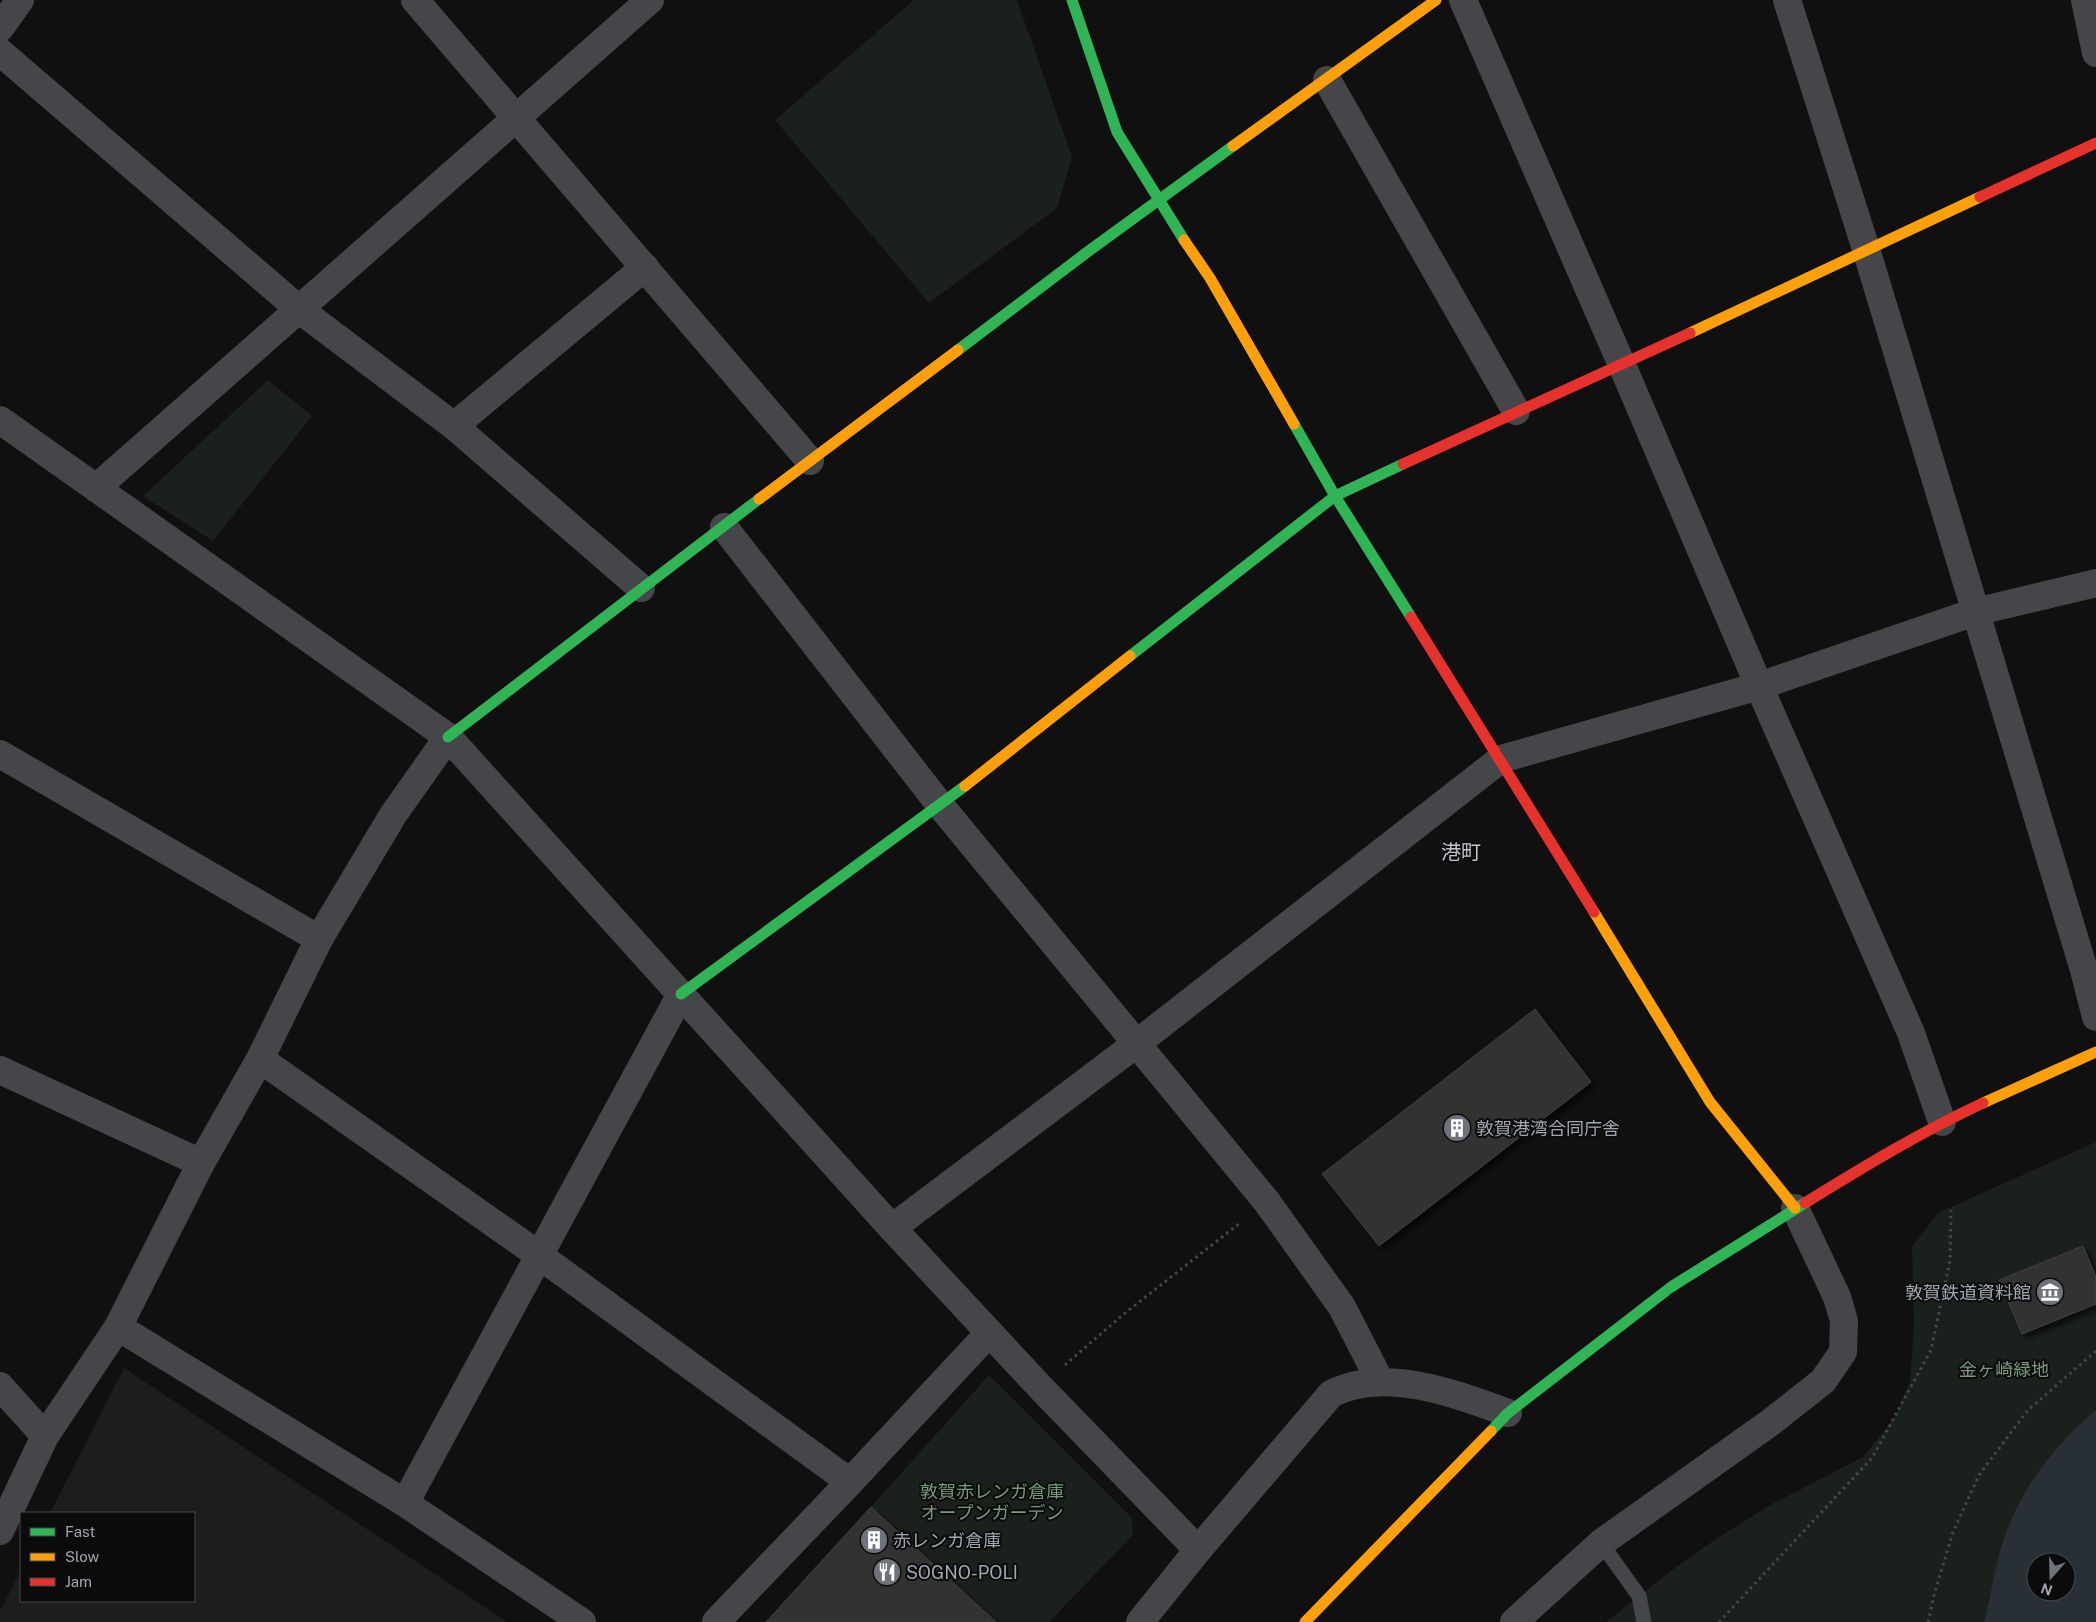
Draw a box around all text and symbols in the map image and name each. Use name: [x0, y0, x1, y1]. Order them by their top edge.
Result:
district label: 港町: [1441, 840, 1481, 864]
building icon: 敦賀港湾合同庁舎: [1442, 1113, 1472, 1143]
place label: 敦賀港湾合同庁舎: [1476, 1118, 1620, 1139]
museum icon: 敦賀鉄道資料館: [2035, 1277, 2065, 1307]
place label: 敦賀鉄道資料館: [1905, 1282, 2031, 1303]
park label: 金ヶ崎緑地: [1959, 1359, 2049, 1380]
park label: 敦賀赤レンガ倉庫 オープンガーデン: [920, 1481, 1064, 1523]
legend: [20, 1512, 195, 1602]
text: Fast: [65, 1523, 95, 1540]
building icon: 赤レンガ倉庫: [859, 1525, 889, 1555]
place label: 赤レンガ倉庫: [893, 1530, 1001, 1551]
text: Slow: [65, 1548, 100, 1565]
north arrow: [2026, 1552, 2076, 1602]
restaurant icon: SOGNO-POLI: [872, 1557, 902, 1587]
place label: SOGNO-POLI: [906, 1562, 1018, 1583]
text: Jam: [65, 1573, 92, 1590]
text: N: [2039, 1580, 2054, 1599]

